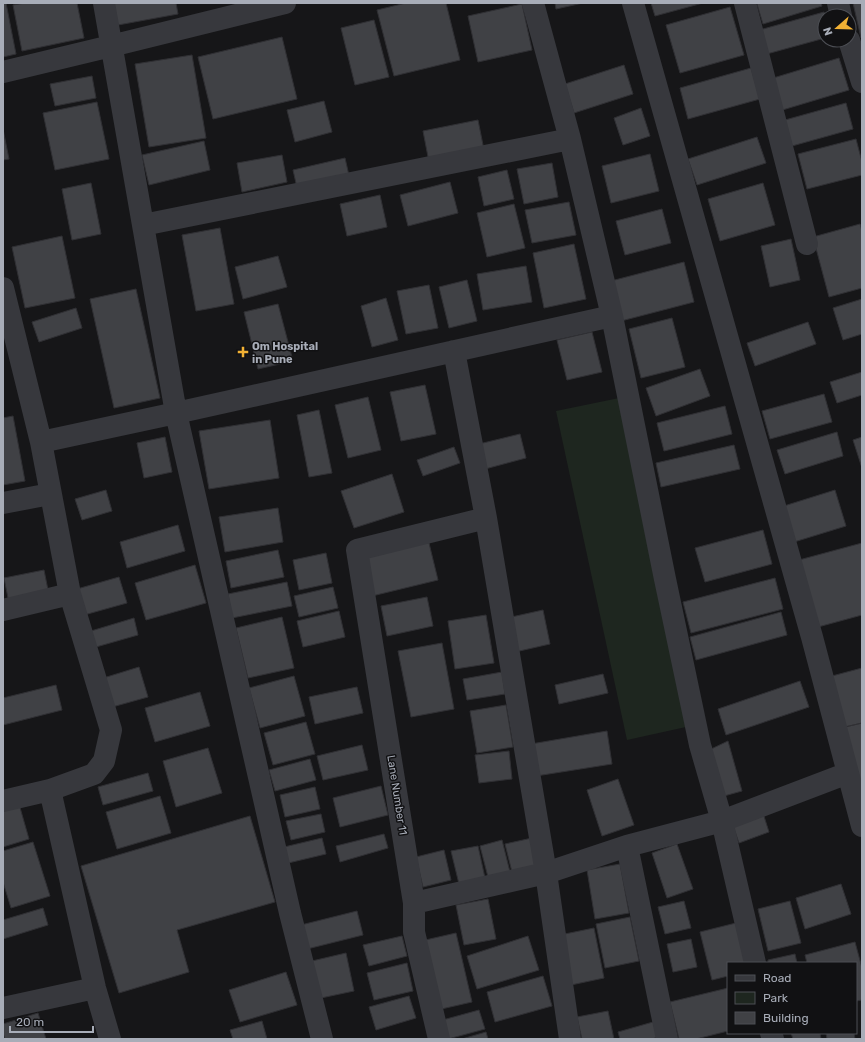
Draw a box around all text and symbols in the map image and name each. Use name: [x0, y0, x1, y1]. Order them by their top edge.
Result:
north arrow: [817, 8, 857, 48]
text: N: [821, 25, 836, 37]
place label: Om Hospital in Pune: [252, 340, 318, 366]
marker: Om Hospital in Pune: [237, 346, 249, 358]
street label: Lane Number 11: [384, 754, 410, 836]
legend: [727, 962, 857, 1034]
text: Road: [763, 971, 791, 985]
text: Park: [763, 991, 789, 1005]
scale bar: [10, 1008, 93, 1034]
text: Building: [763, 1011, 809, 1025]
text: 20 m: [16, 1015, 44, 1029]

